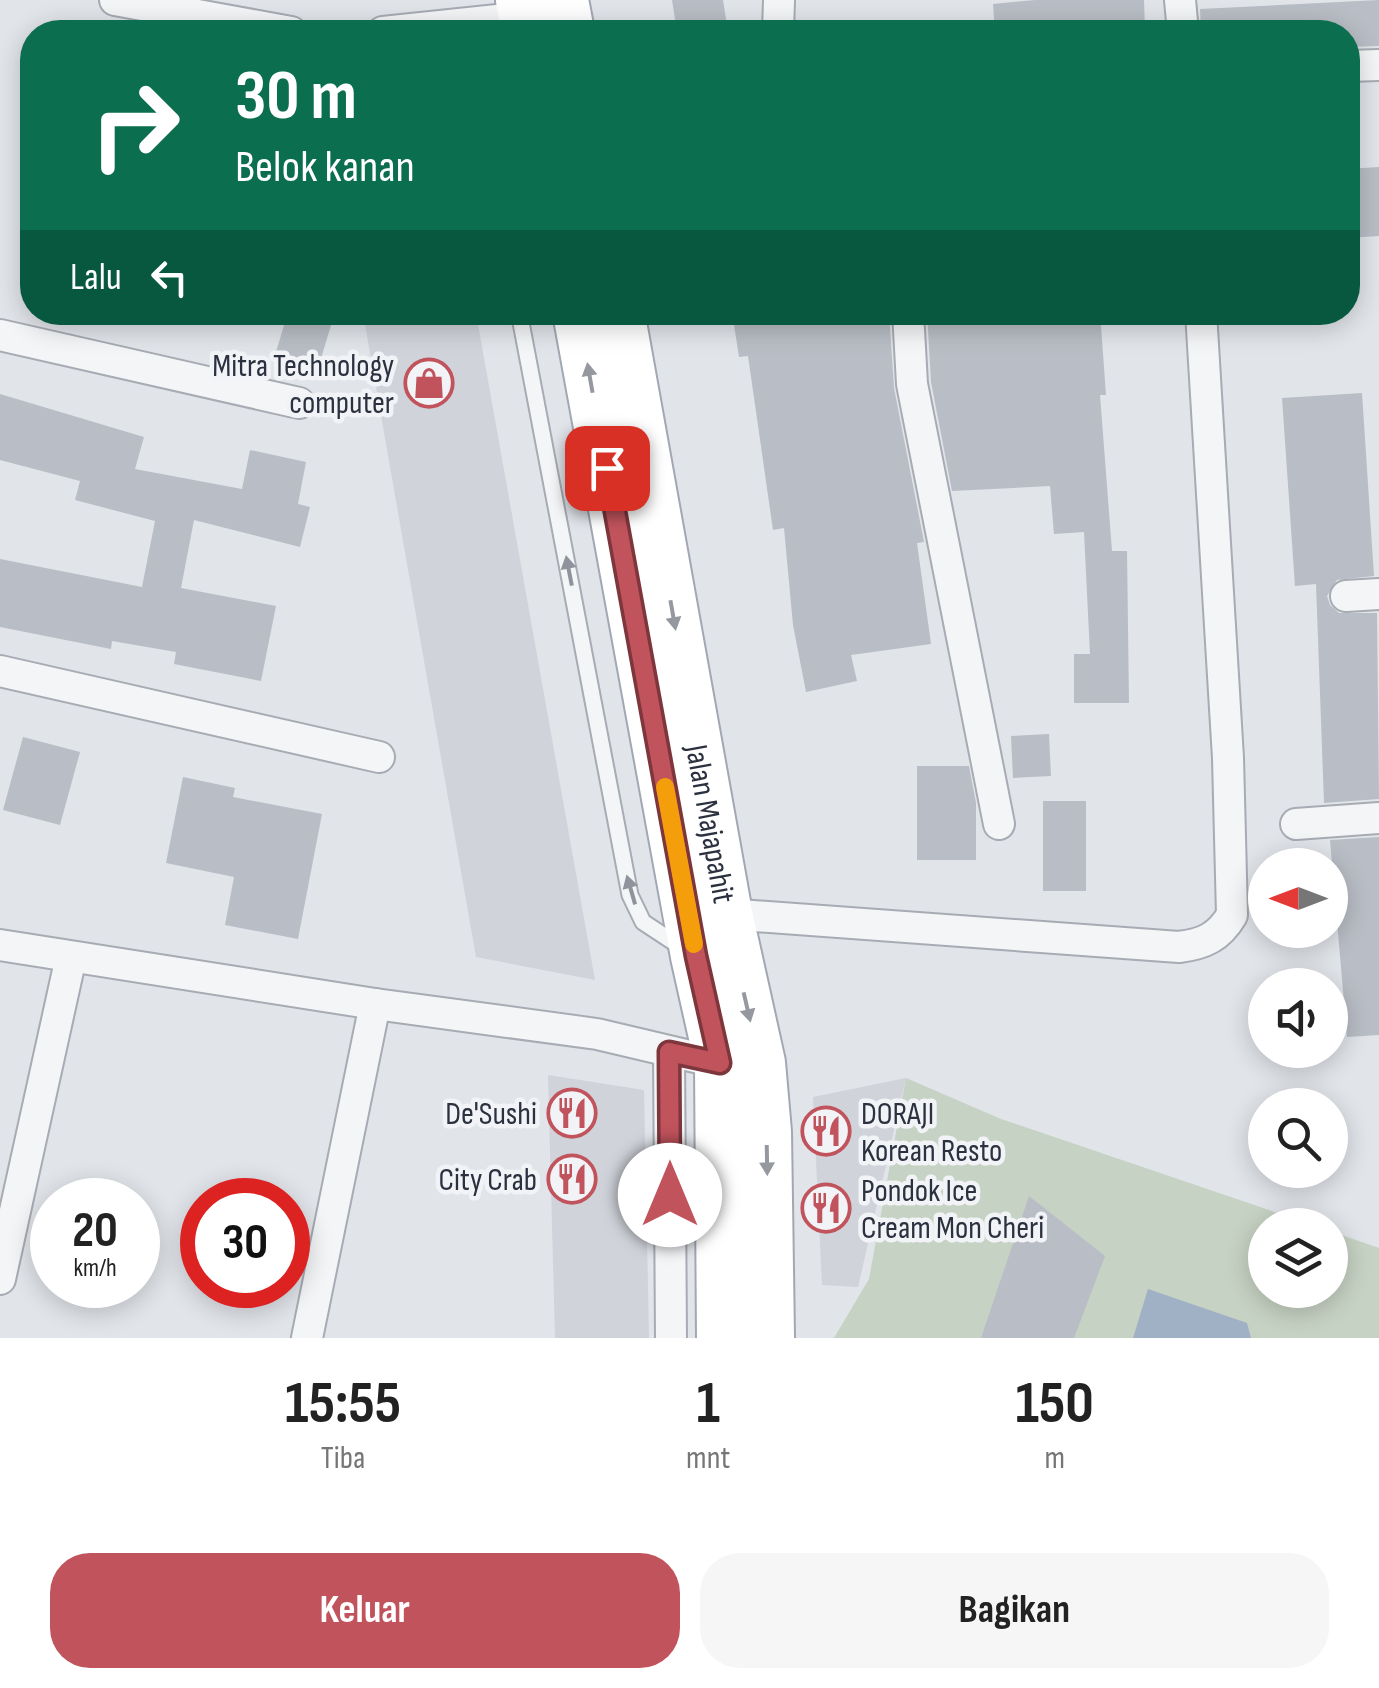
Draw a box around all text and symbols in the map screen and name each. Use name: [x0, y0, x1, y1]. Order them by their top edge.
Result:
text: 30 m: [235, 55, 357, 139]
icon: right: [70, 60, 200, 190]
text: Belok kanan: [235, 140, 415, 195]
icon: left: [142, 250, 197, 305]
text: Lalu: [70, 255, 122, 300]
place label: Mitra Technology computer: [212, 347, 394, 423]
shop icon: Mitra Technology computer: [403, 357, 455, 409]
one-way arrow: [582, 362, 597, 393]
pin: [565, 426, 650, 511]
icon: arrive: [580, 441, 635, 496]
one-way arrow: [561, 555, 576, 587]
one-way arrow: [666, 600, 682, 631]
street label: Jalan Majapahit: [676, 741, 743, 906]
north arrow: [1248, 848, 1348, 948]
map controls: [1248, 848, 1348, 1308]
one-way arrow: [623, 875, 638, 905]
button: sound: [1248, 968, 1348, 1068]
one-way arrow: [740, 992, 755, 1023]
restaurant icon: De'Sushi: [546, 1087, 598, 1139]
button: search: [1248, 1088, 1348, 1188]
place label: De'Sushi: [445, 1095, 537, 1134]
place label: DORAJI Korean Resto: [861, 1095, 1002, 1171]
restaurant icon: DORAJI Korean Resto: [800, 1105, 852, 1157]
position arrow: [618, 1143, 722, 1247]
one-way arrow: [759, 1145, 775, 1177]
restaurant icon: City Crab: [546, 1153, 598, 1205]
place label: City Crab: [439, 1161, 537, 1200]
place label: Pondok Ice Cream Mon Cheri: [861, 1172, 1044, 1248]
speed limit sign: 30: [180, 1178, 310, 1308]
restaurant icon: Pondok Ice Cream Mon Cheri: [800, 1182, 852, 1234]
text: 20: [72, 1201, 118, 1261]
button: layers: [1248, 1208, 1348, 1308]
text: km/h: [73, 1253, 117, 1284]
text: 15:55: [285, 1368, 401, 1440]
text: 1: [696, 1368, 720, 1440]
text: 150: [1015, 1368, 1094, 1440]
text: Tiba: [321, 1439, 365, 1478]
text: mnt: [686, 1439, 730, 1478]
text: m: [1044, 1439, 1065, 1478]
button: Keluar: [50, 1553, 680, 1668]
button: Bagikan: [700, 1553, 1329, 1668]

